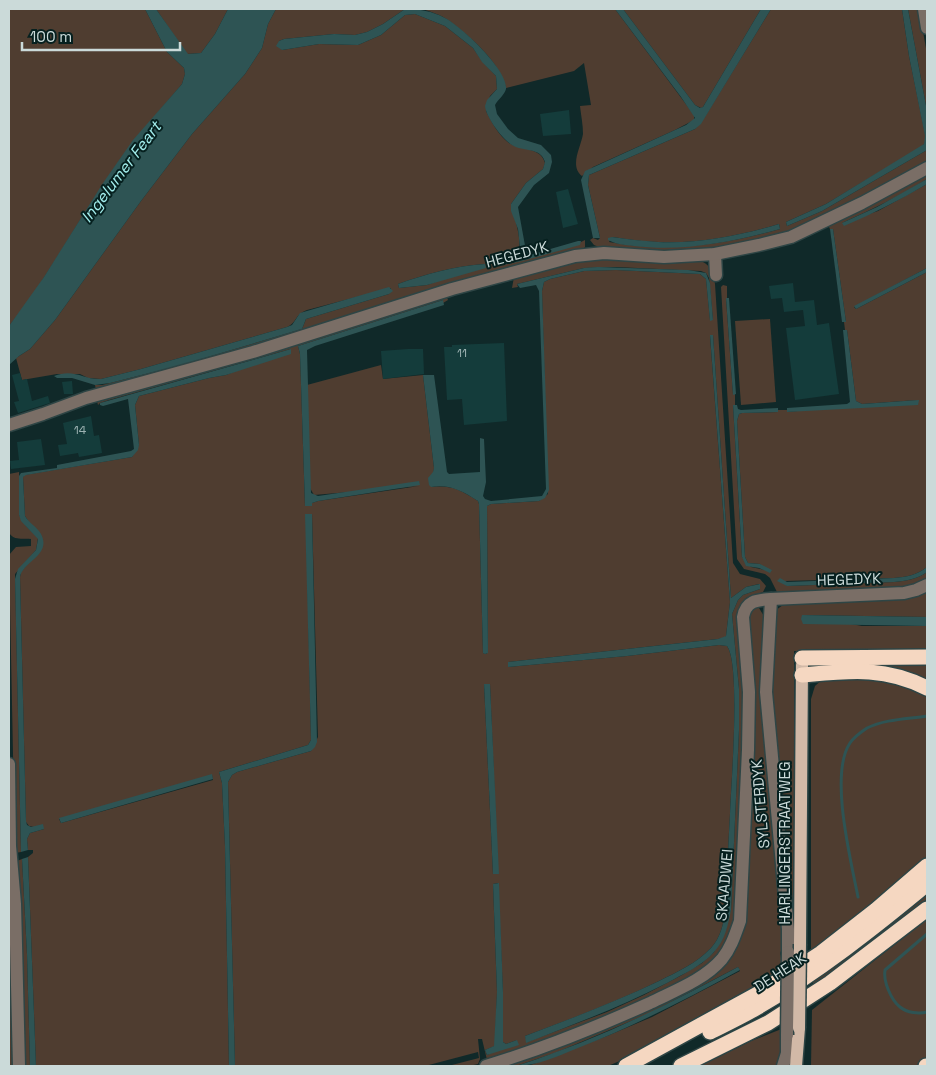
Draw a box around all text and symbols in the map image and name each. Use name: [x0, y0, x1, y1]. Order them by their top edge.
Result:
scale bar: [22, 20, 180, 52]
text: 100 m: [30, 27, 72, 46]
water label: Ingelumer Feart: [76, 116, 167, 227]
street label: HEGEDYK: [483, 236, 551, 272]
house number: 11: [457, 345, 467, 361]
house number: 14: [74, 422, 87, 438]
street label: HEGEDYK: [816, 568, 882, 590]
street label: SYLSTERDYK: [747, 759, 773, 849]
street label: HARLINGERSTRAATWEG: [775, 761, 794, 925]
street label: SKAADWEI: [711, 848, 737, 922]
street label: DE HEAK: [750, 948, 810, 996]

